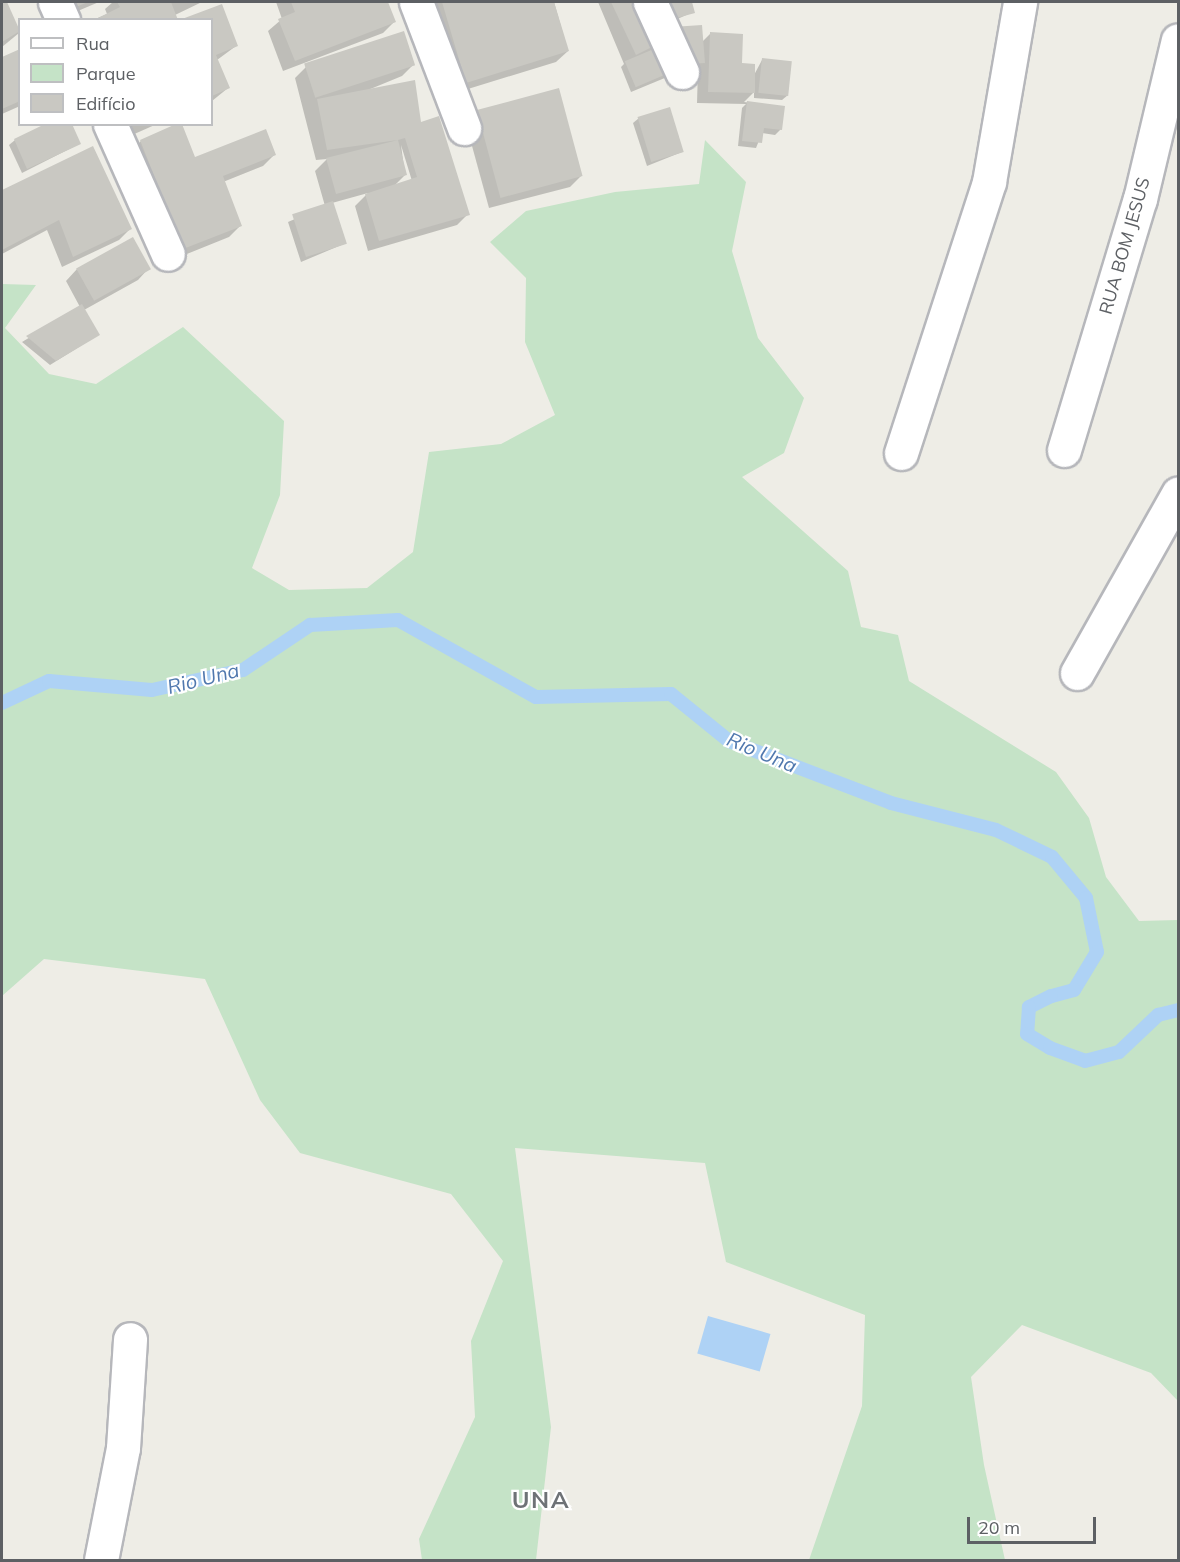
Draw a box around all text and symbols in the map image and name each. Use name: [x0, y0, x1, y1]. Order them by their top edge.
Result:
legend: [18, 18, 213, 126]
text: Rua: [76, 32, 110, 55]
text: Parque: [76, 62, 135, 85]
text: Edifício: [76, 92, 135, 115]
street label: RUA BOM JESUS: [1095, 175, 1155, 317]
water label: Rio Una: [164, 657, 242, 699]
water label: Rio Una: [723, 727, 801, 777]
district label: UNA: [512, 1486, 570, 1514]
scale bar: [970, 1505, 1099, 1543]
text: 20 m: [978, 1516, 1020, 1539]

